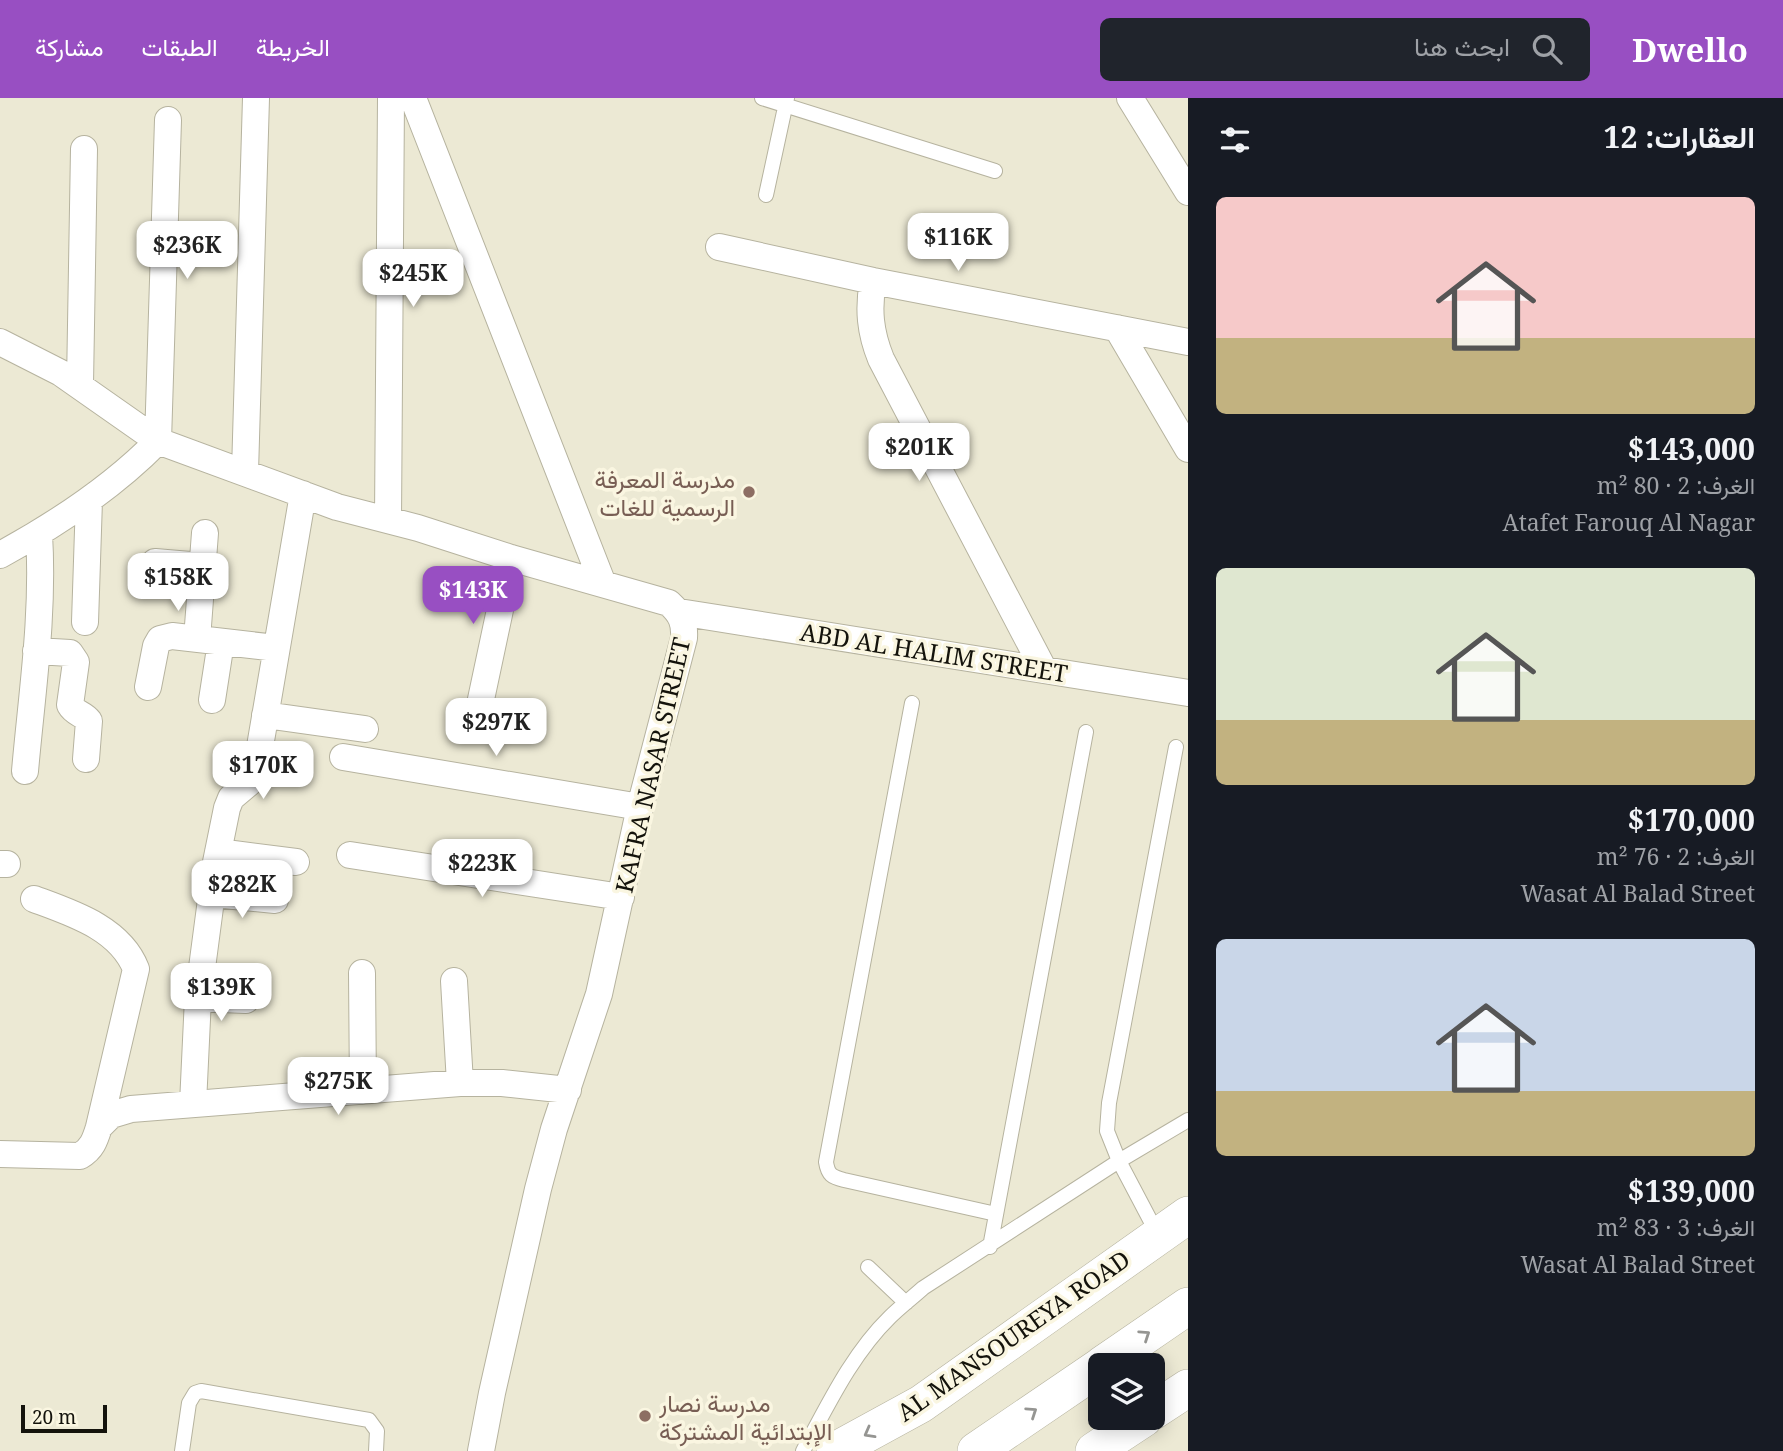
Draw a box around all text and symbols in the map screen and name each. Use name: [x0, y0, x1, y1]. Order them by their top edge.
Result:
search box: [1100, 18, 1590, 81]
text: Dwello: [1632, 27, 1748, 72]
text: ابحث هنا: [1414, 28, 1510, 64]
text: مشاركة: [35, 30, 103, 63]
text: الطبقات: [141, 30, 218, 63]
text: الخريطة: [256, 30, 330, 63]
icon: search: [1528, 30, 1566, 68]
text: العقارات: 12: [1604, 116, 1755, 157]
icon: filters: [1216, 121, 1254, 159]
pin: $116K: [909, 214, 1007, 273]
text: $116K: [924, 220, 992, 252]
pin: $236K: [138, 222, 236, 281]
text: $236K: [153, 228, 221, 260]
icon: home: [1423, 243, 1549, 369]
pin: $245K: [364, 250, 462, 309]
text: $245K: [379, 256, 447, 288]
pin: $201K: [870, 424, 968, 483]
text: $143,000: [1628, 428, 1755, 469]
text: $201K: [885, 430, 953, 462]
place label: مدرسة المعرفة الرسمية للغات: [594, 462, 735, 523]
text: الغرف: 2 · 80 m²: [1597, 469, 1755, 501]
marker: مدرسة المعرفة الرسمية للغات: [741, 484, 757, 500]
text: Atafet Farouq Al Nagar: [1502, 506, 1755, 538]
pin: $158K: [129, 554, 227, 613]
text: $158K: [144, 560, 212, 592]
pin: $143K: [424, 566, 522, 626]
text: $143K: [439, 573, 507, 605]
icon: home: [1423, 614, 1549, 740]
street label: ABD AL HALIM STREET: [798, 615, 1070, 690]
street label: KAFRA NASAR STREET: [607, 634, 698, 896]
pin: $297K: [447, 698, 545, 758]
text: $297K: [462, 705, 530, 737]
pin: $170K: [214, 742, 312, 801]
text: $170K: [229, 748, 297, 780]
text: $170,000: [1628, 799, 1755, 840]
pin: $223K: [433, 840, 531, 899]
text: الغرف: 2 · 76 m²: [1597, 840, 1755, 872]
text: $223K: [448, 846, 516, 878]
pin: $282K: [193, 860, 291, 920]
text: $282K: [208, 867, 276, 899]
text: Wasat Al Balad Street: [1521, 877, 1755, 909]
pin: $139K: [172, 964, 270, 1023]
text: $139K: [187, 970, 255, 1002]
icon: home: [1423, 985, 1549, 1111]
pin: $275K: [289, 1058, 387, 1117]
text: $275K: [304, 1064, 372, 1096]
text: $139,000: [1628, 1170, 1755, 1211]
text: الغرف: 3 · 83 m²: [1597, 1211, 1755, 1243]
street label: AL MANSOUREYA ROAD: [890, 1242, 1136, 1428]
text: Wasat Al Balad Street: [1521, 1248, 1755, 1280]
one-way arrow: [1137, 1331, 1150, 1343]
map controls: [1088, 1353, 1165, 1430]
button: layers: [1088, 1353, 1165, 1430]
place label: مدرسة نصار الإبتدائية المشتركة: [658, 1386, 832, 1447]
scale bar: [21, 1402, 107, 1434]
text: 20 m: [32, 1404, 76, 1430]
one-way arrow: [1025, 1407, 1038, 1420]
marker: مدرسة نصار الإبتدائية المشتركة: [637, 1408, 653, 1424]
one-way arrow: [863, 1424, 876, 1438]

